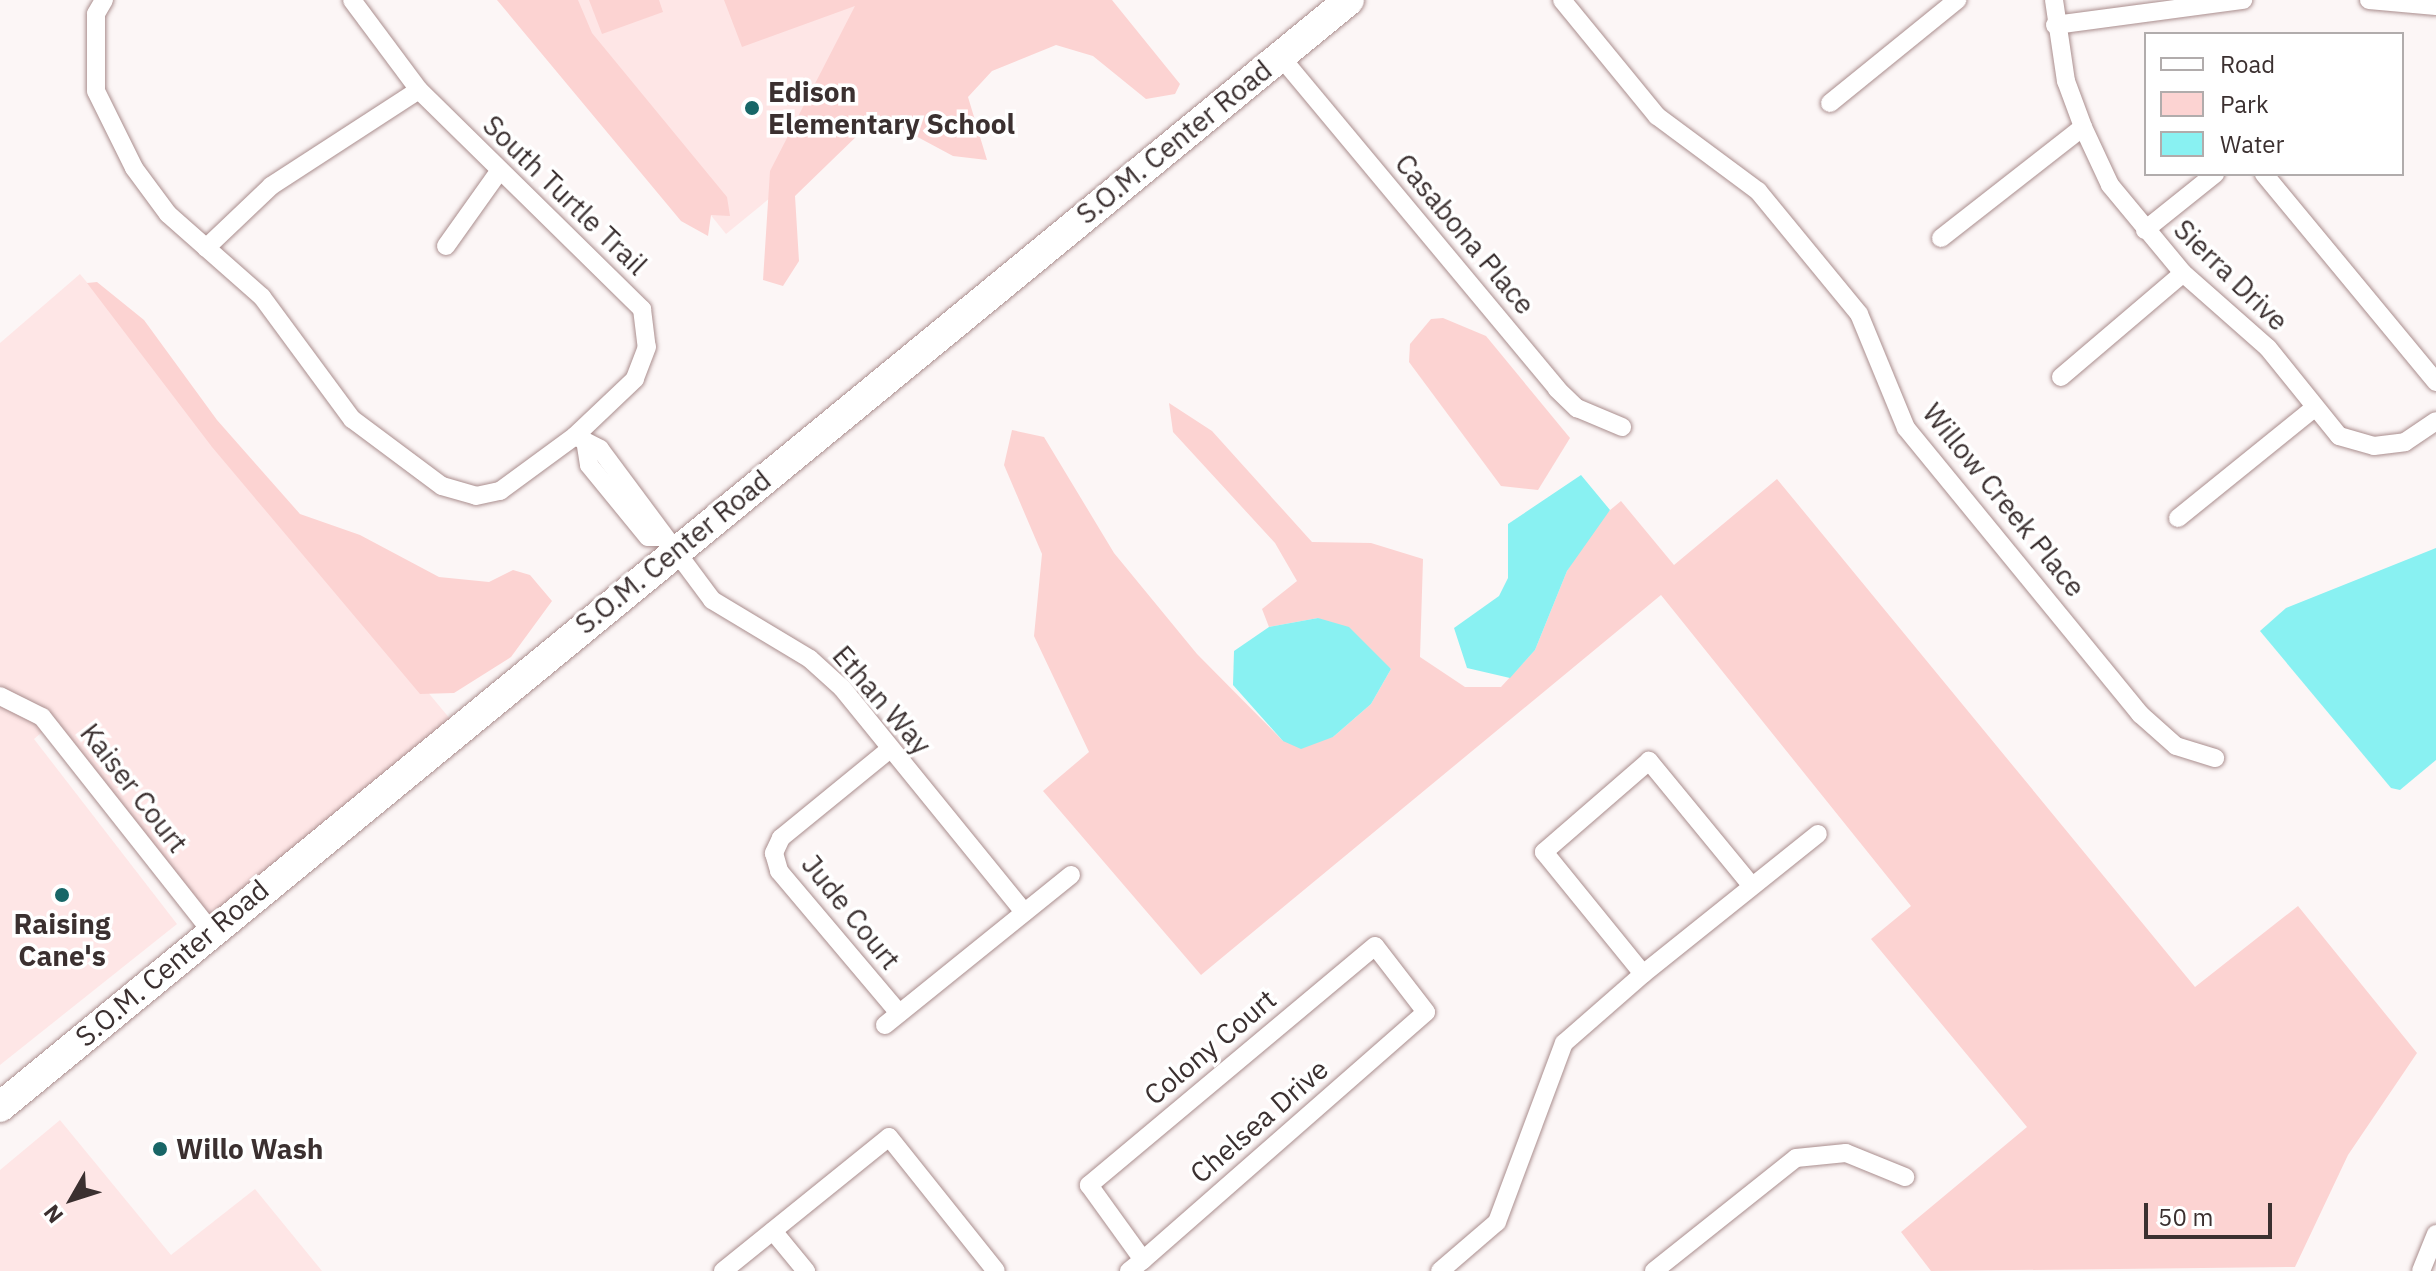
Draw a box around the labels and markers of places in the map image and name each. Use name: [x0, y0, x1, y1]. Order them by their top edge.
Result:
place label: Edison Elementary School: [768, 75, 1015, 141]
marker: Edison Elementary School: [743, 99, 761, 117]
marker: Raising Cane's: [53, 886, 71, 904]
place label: Raising Cane's: [14, 907, 110, 973]
place label: Willo Wash: [176, 1132, 324, 1166]
marker: Willo Wash: [151, 1140, 169, 1158]

